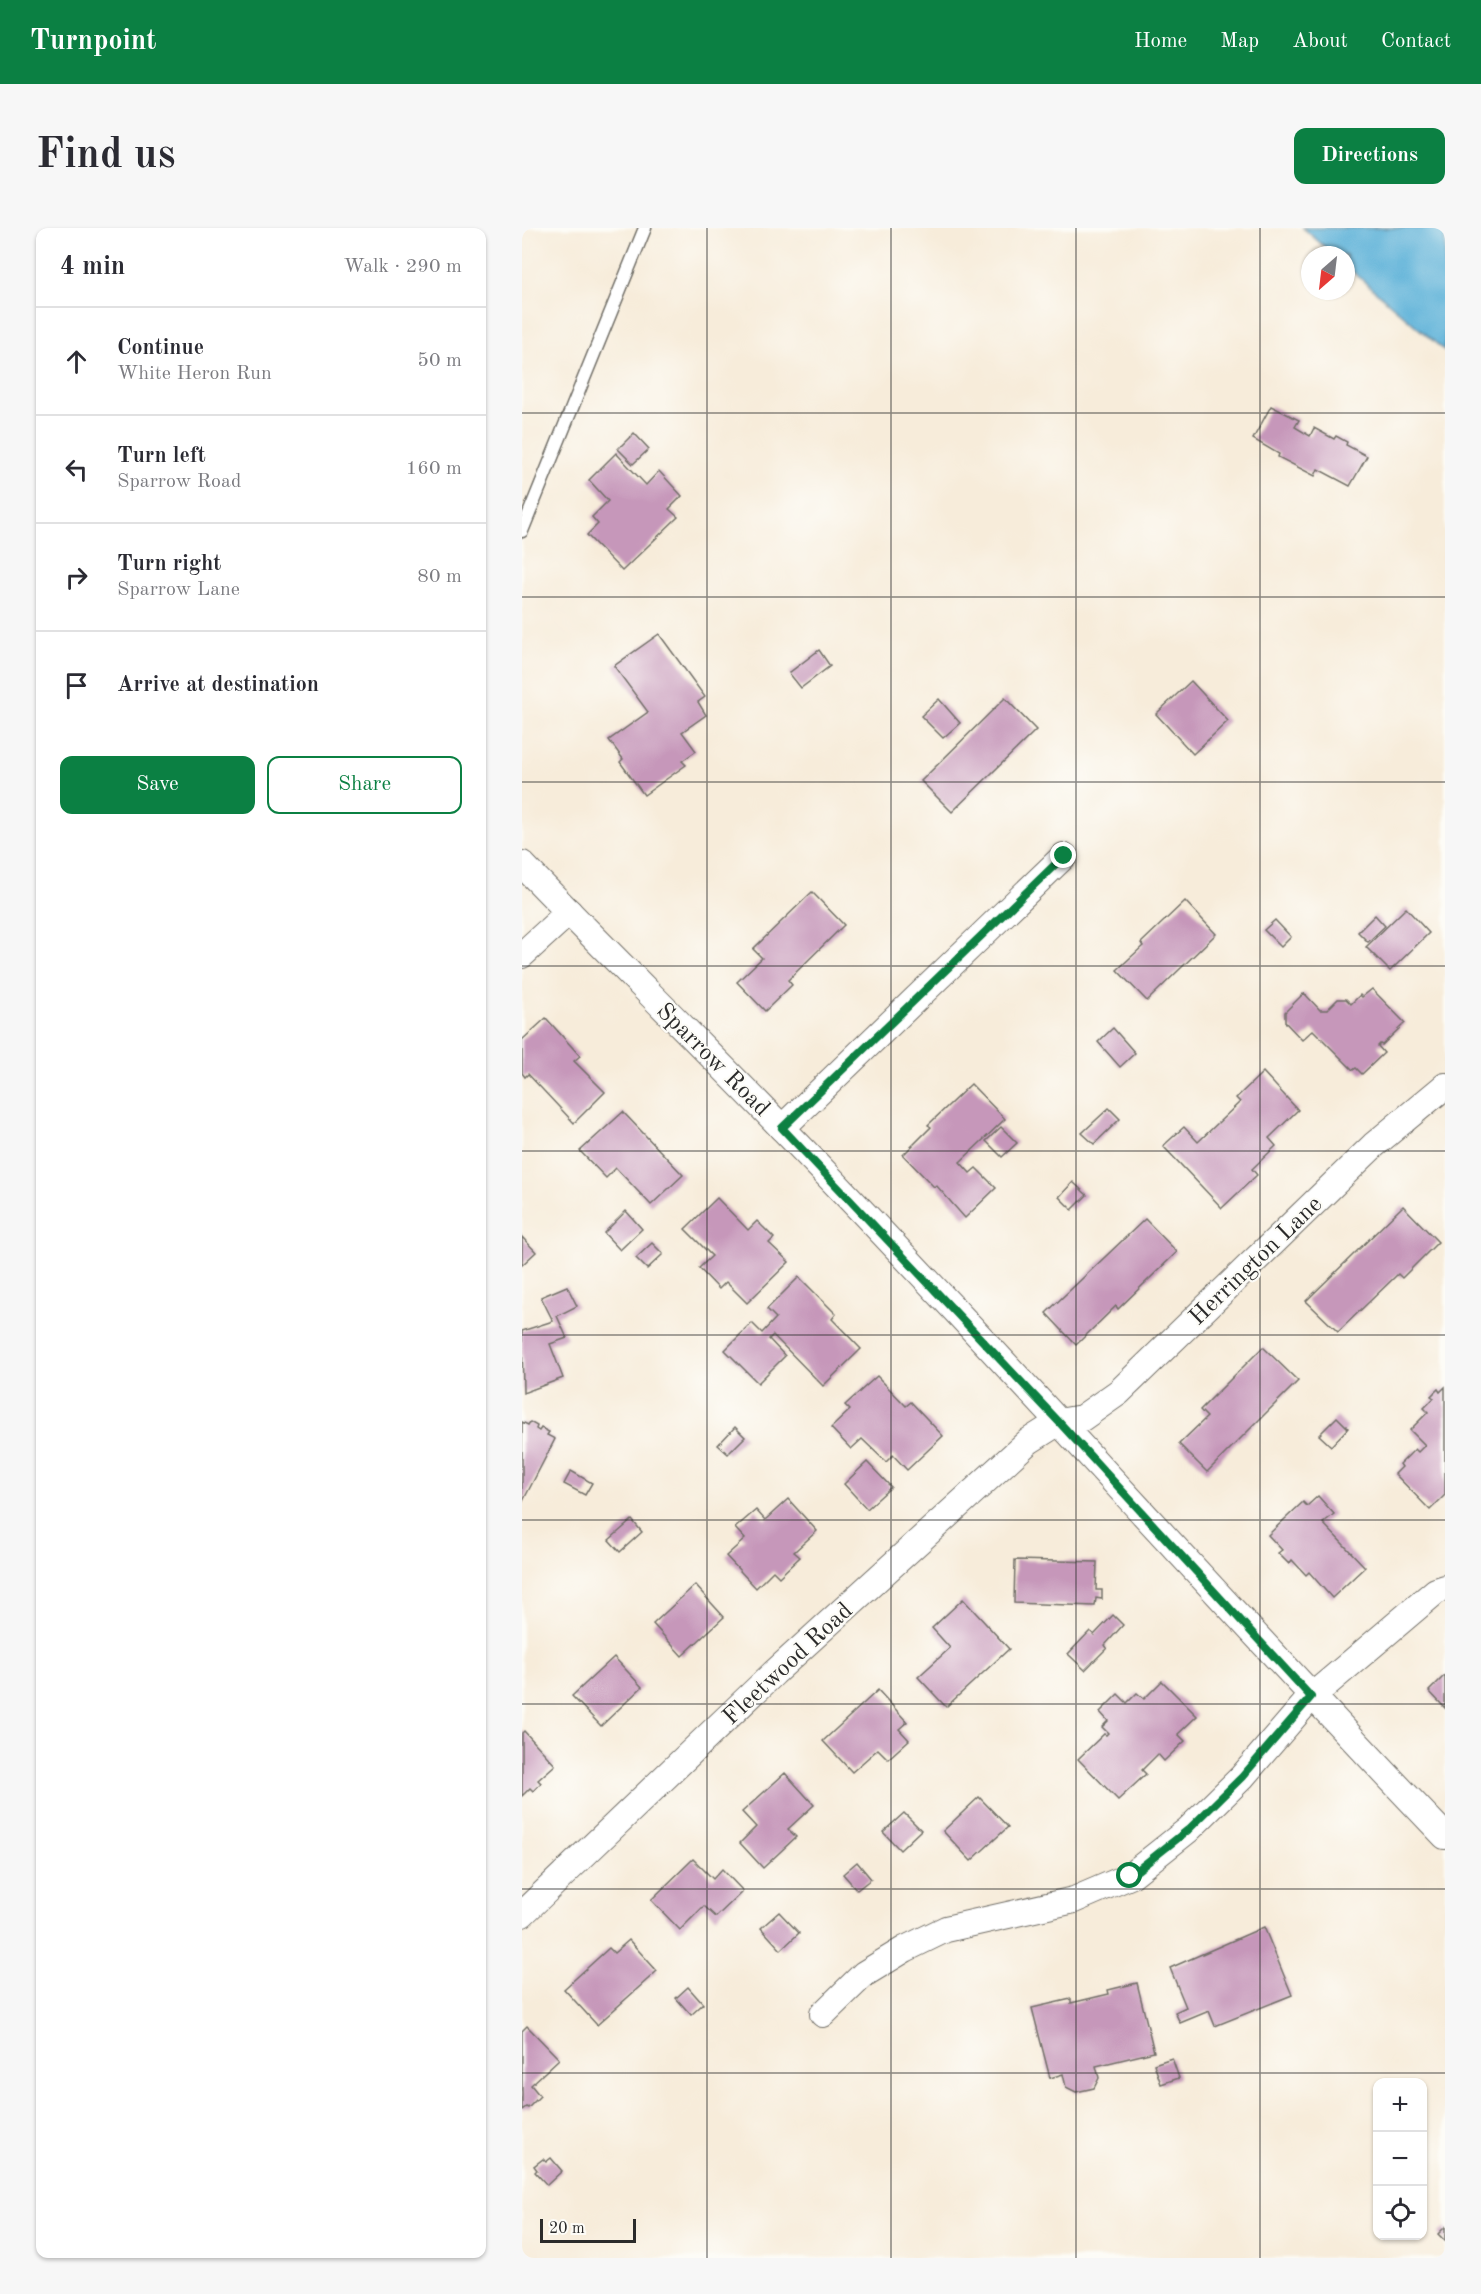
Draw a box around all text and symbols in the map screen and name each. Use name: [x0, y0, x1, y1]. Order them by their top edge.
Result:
text: Turnpoint: [30, 28, 157, 56]
text: Home: [1134, 31, 1187, 52]
text: Map: [1220, 31, 1259, 52]
text: About: [1292, 31, 1348, 52]
text: Contact: [1381, 31, 1451, 52]
button: Directions: [1294, 128, 1445, 184]
text: Find us: [36, 135, 175, 177]
north arrow: [1301, 246, 1355, 300]
text: 4 min: [60, 254, 125, 280]
text: Walk · 290 m: [343, 257, 462, 277]
text: Continue: [117, 337, 204, 359]
icon: ahead: [60, 345, 93, 378]
text: 50 m: [417, 351, 462, 371]
text: White Heron Run: [117, 364, 272, 384]
text: Turn left: [117, 445, 206, 467]
icon: left: [60, 453, 93, 486]
text: 160 m: [406, 459, 462, 479]
text: Sparrow Road: [117, 472, 241, 492]
text: Turn right: [117, 553, 221, 575]
icon: right: [60, 561, 93, 594]
text: 80 m: [417, 567, 462, 587]
text: Sparrow Lane: [117, 580, 240, 600]
icon: arrive: [60, 669, 93, 702]
text: Arrive at destination: [117, 674, 319, 696]
button: Save: [60, 756, 255, 814]
button: Share: [267, 756, 462, 814]
route end: [1050, 842, 1076, 868]
street label: Sparrow Road: [651, 999, 774, 1122]
street label: Herrington Lane: [1185, 1192, 1327, 1330]
street label: Fleetwood Road: [719, 1599, 858, 1730]
route start: [1116, 1862, 1142, 1888]
map controls: [1373, 2078, 1427, 2240]
button: +: [1373, 2078, 1427, 2132]
button: −: [1373, 2132, 1427, 2186]
button: locate: [1373, 2186, 1427, 2240]
scale bar: [540, 2216, 636, 2244]
text: 20 m: [549, 2221, 585, 2237]

